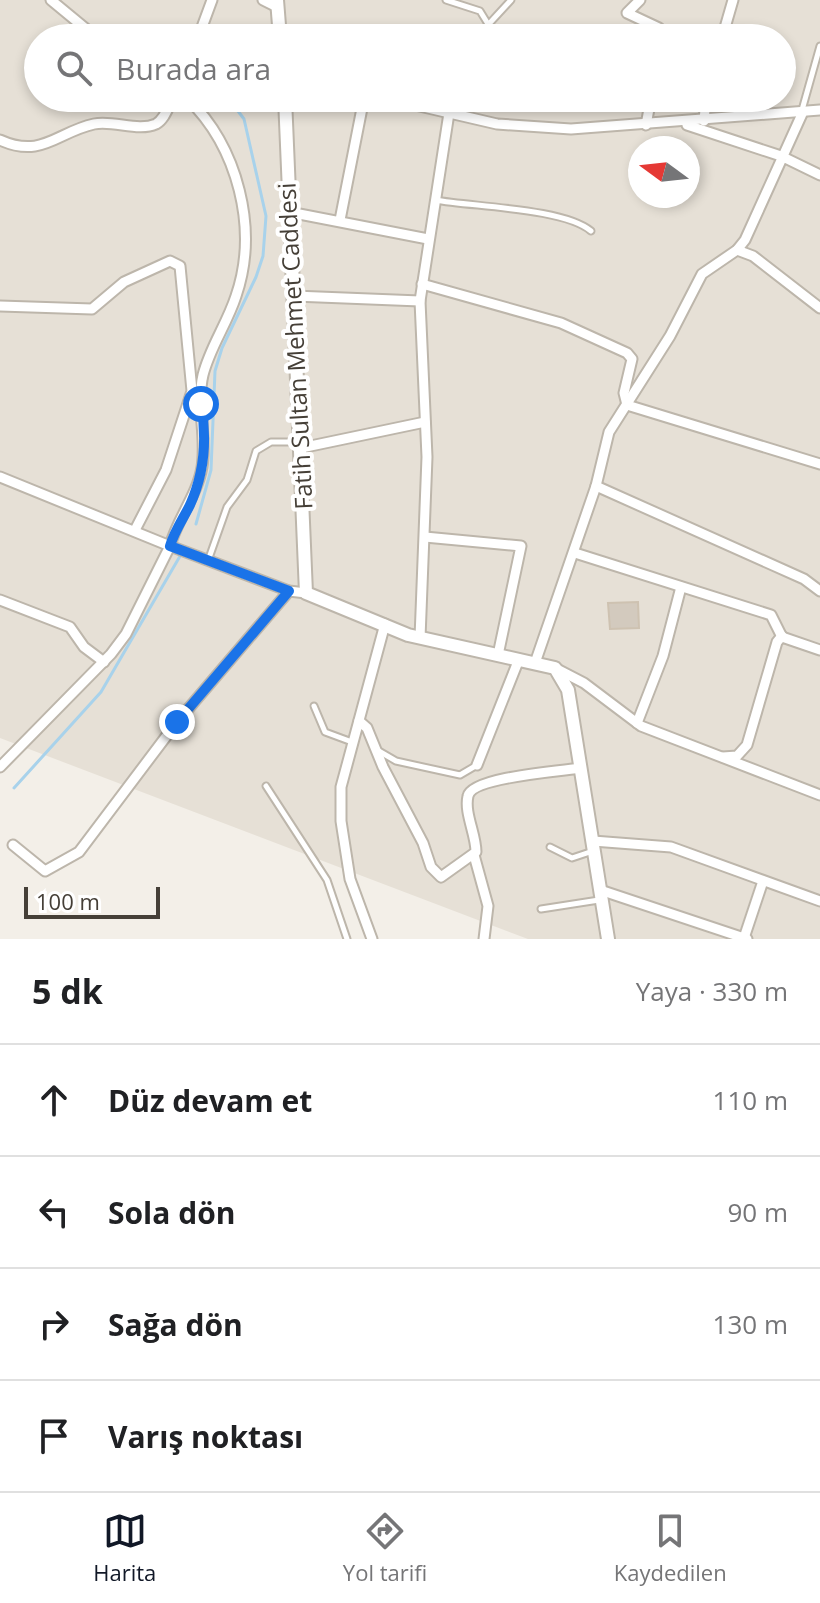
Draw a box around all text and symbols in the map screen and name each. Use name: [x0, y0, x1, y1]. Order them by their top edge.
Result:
search box: [24, 24, 796, 112]
icon: search: [52, 46, 96, 90]
text: Burada ara: [116, 48, 271, 89]
north arrow: [628, 136, 700, 208]
street label: Fatih Sultan Mehmet Caddesi: [269, 182, 320, 510]
route start: [183, 386, 219, 422]
route end: [159, 704, 195, 740]
scale bar: [24, 883, 160, 919]
text: 100 m: [36, 886, 100, 916]
text: 5 dk: [32, 968, 103, 1014]
text: Yaya · 330 m: [636, 973, 788, 1009]
icon: ahead: [32, 1078, 76, 1122]
text: Düz devam et: [108, 1080, 312, 1121]
text: 110 m: [713, 1082, 788, 1118]
icon: left: [32, 1190, 76, 1234]
text: Sola dön: [108, 1192, 235, 1233]
text: 90 m: [727, 1194, 788, 1230]
icon: right: [32, 1302, 76, 1346]
text: Sağa dön: [108, 1304, 243, 1345]
text: 130 m: [713, 1306, 788, 1342]
icon: arrive: [32, 1414, 76, 1458]
text: Varış noktası: [108, 1416, 303, 1457]
tab: Harita: [93, 1509, 156, 1587]
tab: Yol tarifi: [343, 1509, 427, 1587]
tab: Kaydedilen: [614, 1509, 727, 1587]

